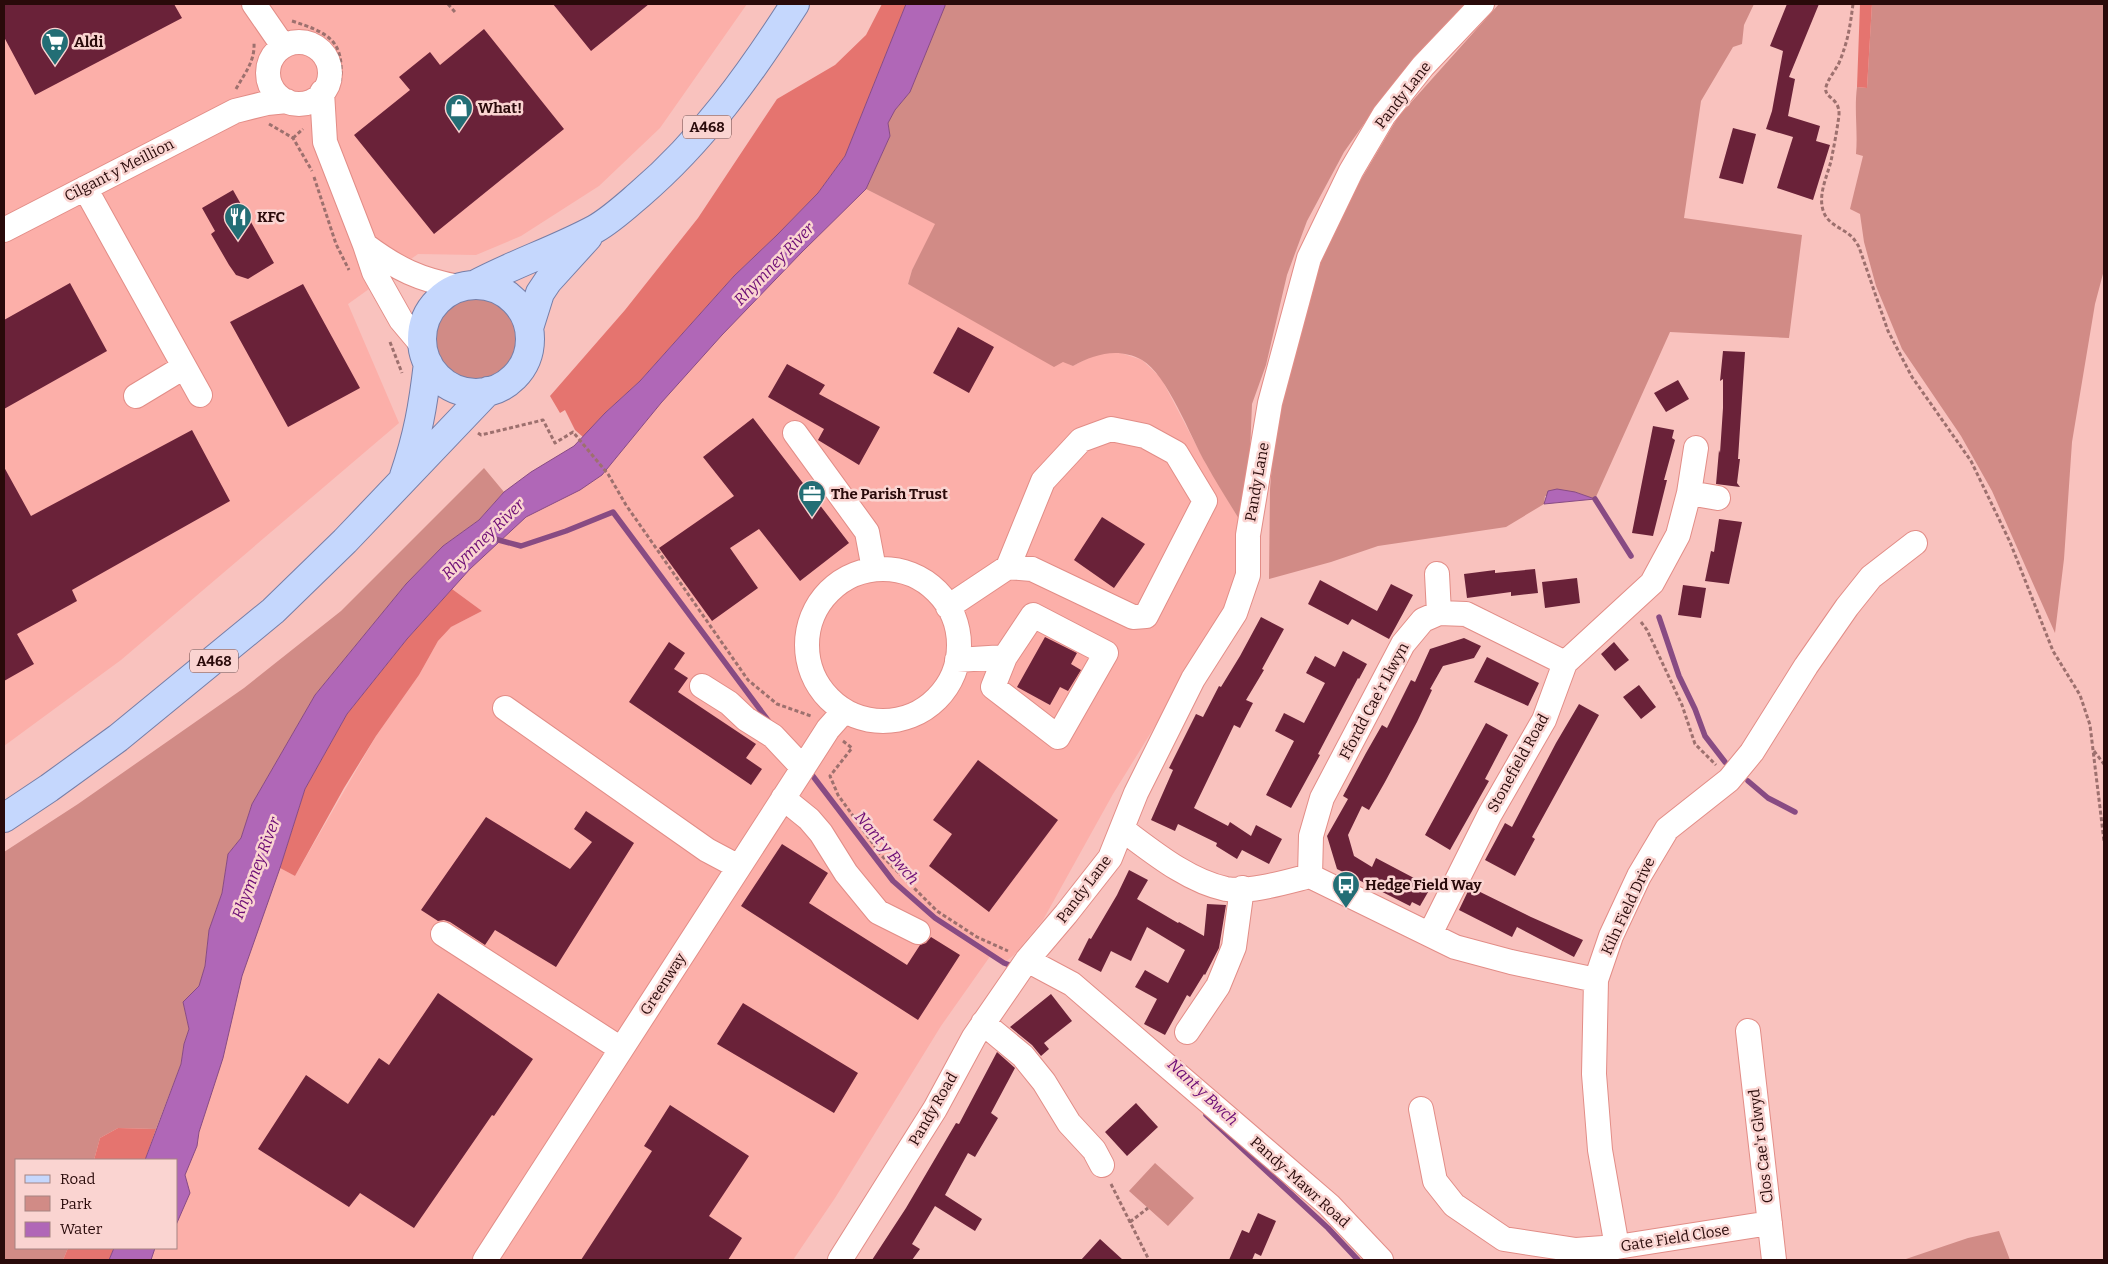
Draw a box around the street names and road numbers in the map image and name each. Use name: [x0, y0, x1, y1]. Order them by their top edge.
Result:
street label: Pandy Lane: [1371, 58, 1435, 132]
road number: A468: [683, 115, 731, 138]
street label: Cilgant y Meillion: [61, 134, 177, 205]
street label: Pandy Lane: [1241, 441, 1273, 523]
street label: Ffordd Cae'r Llwyn: [1336, 639, 1413, 763]
road number: A468: [190, 649, 238, 672]
street label: Stonefield Road: [1483, 710, 1553, 815]
street label: Pandy Lane: [1053, 852, 1115, 926]
street label: Kiln Field Drive: [1598, 854, 1658, 958]
street label: Greenway: [636, 950, 690, 1018]
street label: Pandy Road: [905, 1069, 961, 1149]
street label: Clos Cae'r Glwyd: [1745, 1088, 1777, 1204]
street label: Pandy-Mawr Road: [1247, 1133, 1353, 1231]
street label: Gate Field Close: [1619, 1220, 1731, 1256]

